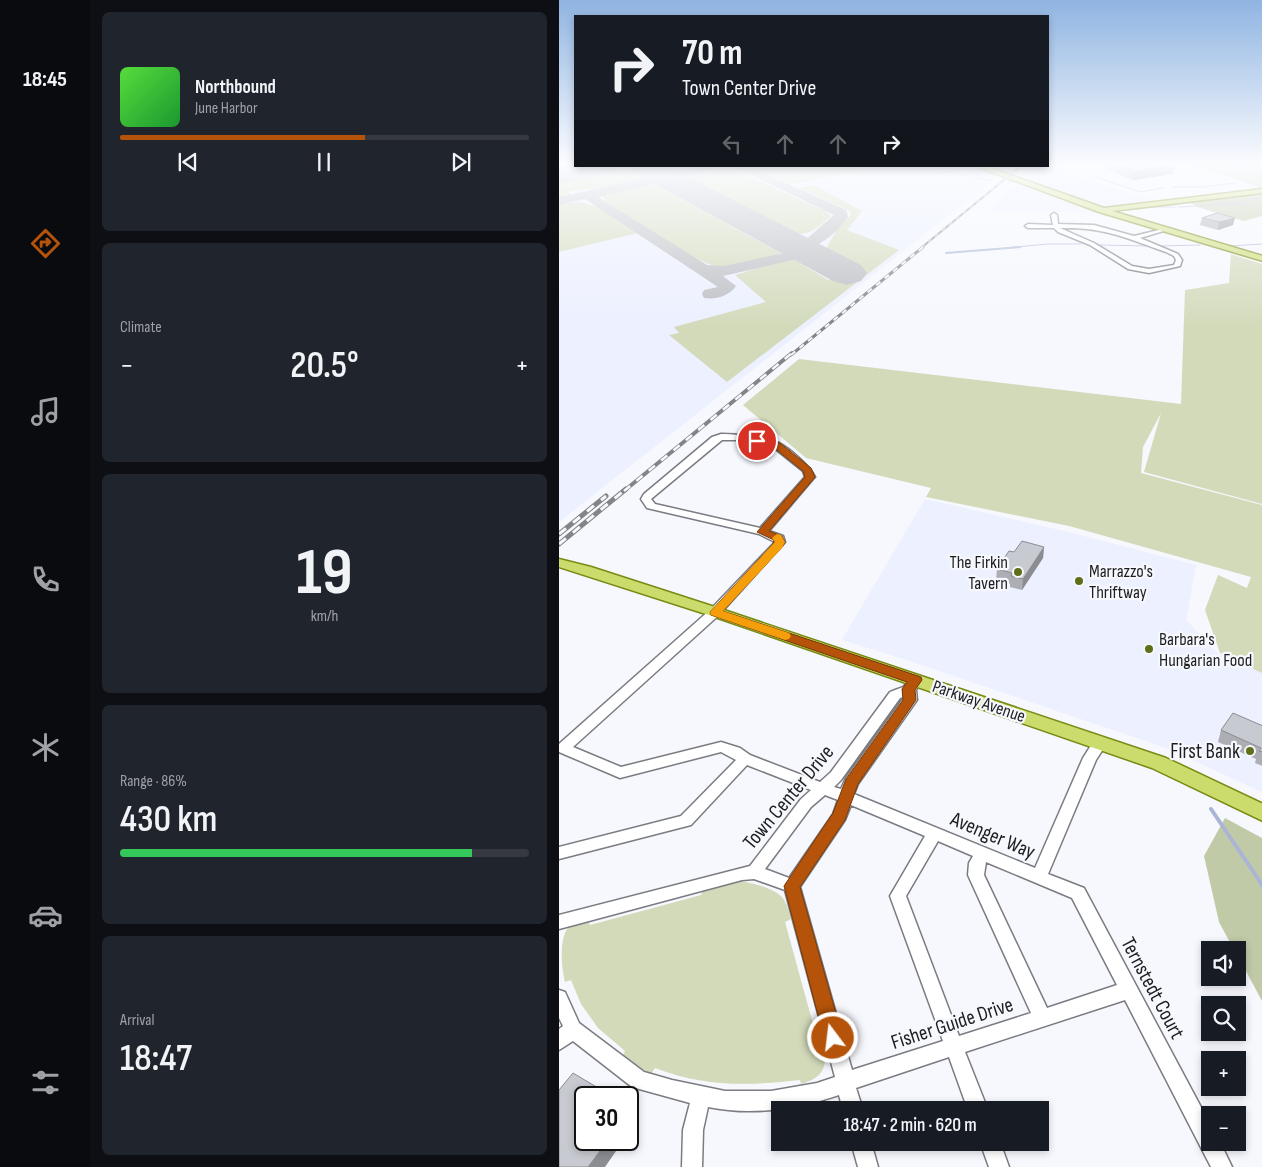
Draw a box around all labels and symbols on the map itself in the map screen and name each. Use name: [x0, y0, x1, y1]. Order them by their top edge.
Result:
pin: [736, 420, 778, 462]
place label: The Firkin Tavern: [950, 552, 1008, 594]
place label: Marrazzo's Thriftway: [1089, 561, 1153, 603]
marker: The Firkin Tavern: [1012, 566, 1024, 578]
marker: Marrazzo's Thriftway: [1073, 575, 1085, 587]
place label: Barbara's Hungarian Food: [1159, 629, 1252, 671]
marker: Barbara's Hungarian Food: [1143, 643, 1155, 655]
street label: Parkway Avenue: [930, 676, 1028, 727]
place label: First Bank: [1170, 739, 1240, 764]
street label: Town Center Drive: [738, 740, 839, 854]
marker: First Bank: [1244, 745, 1256, 757]
street label: Avenger Way: [946, 806, 1039, 864]
street label: Ternstedt Court: [1115, 933, 1190, 1043]
street label: Fisher Guide Drive: [888, 992, 1016, 1055]
position arrow: [806, 1011, 858, 1063]
speed limit sign: 30: [574, 1086, 639, 1151]

